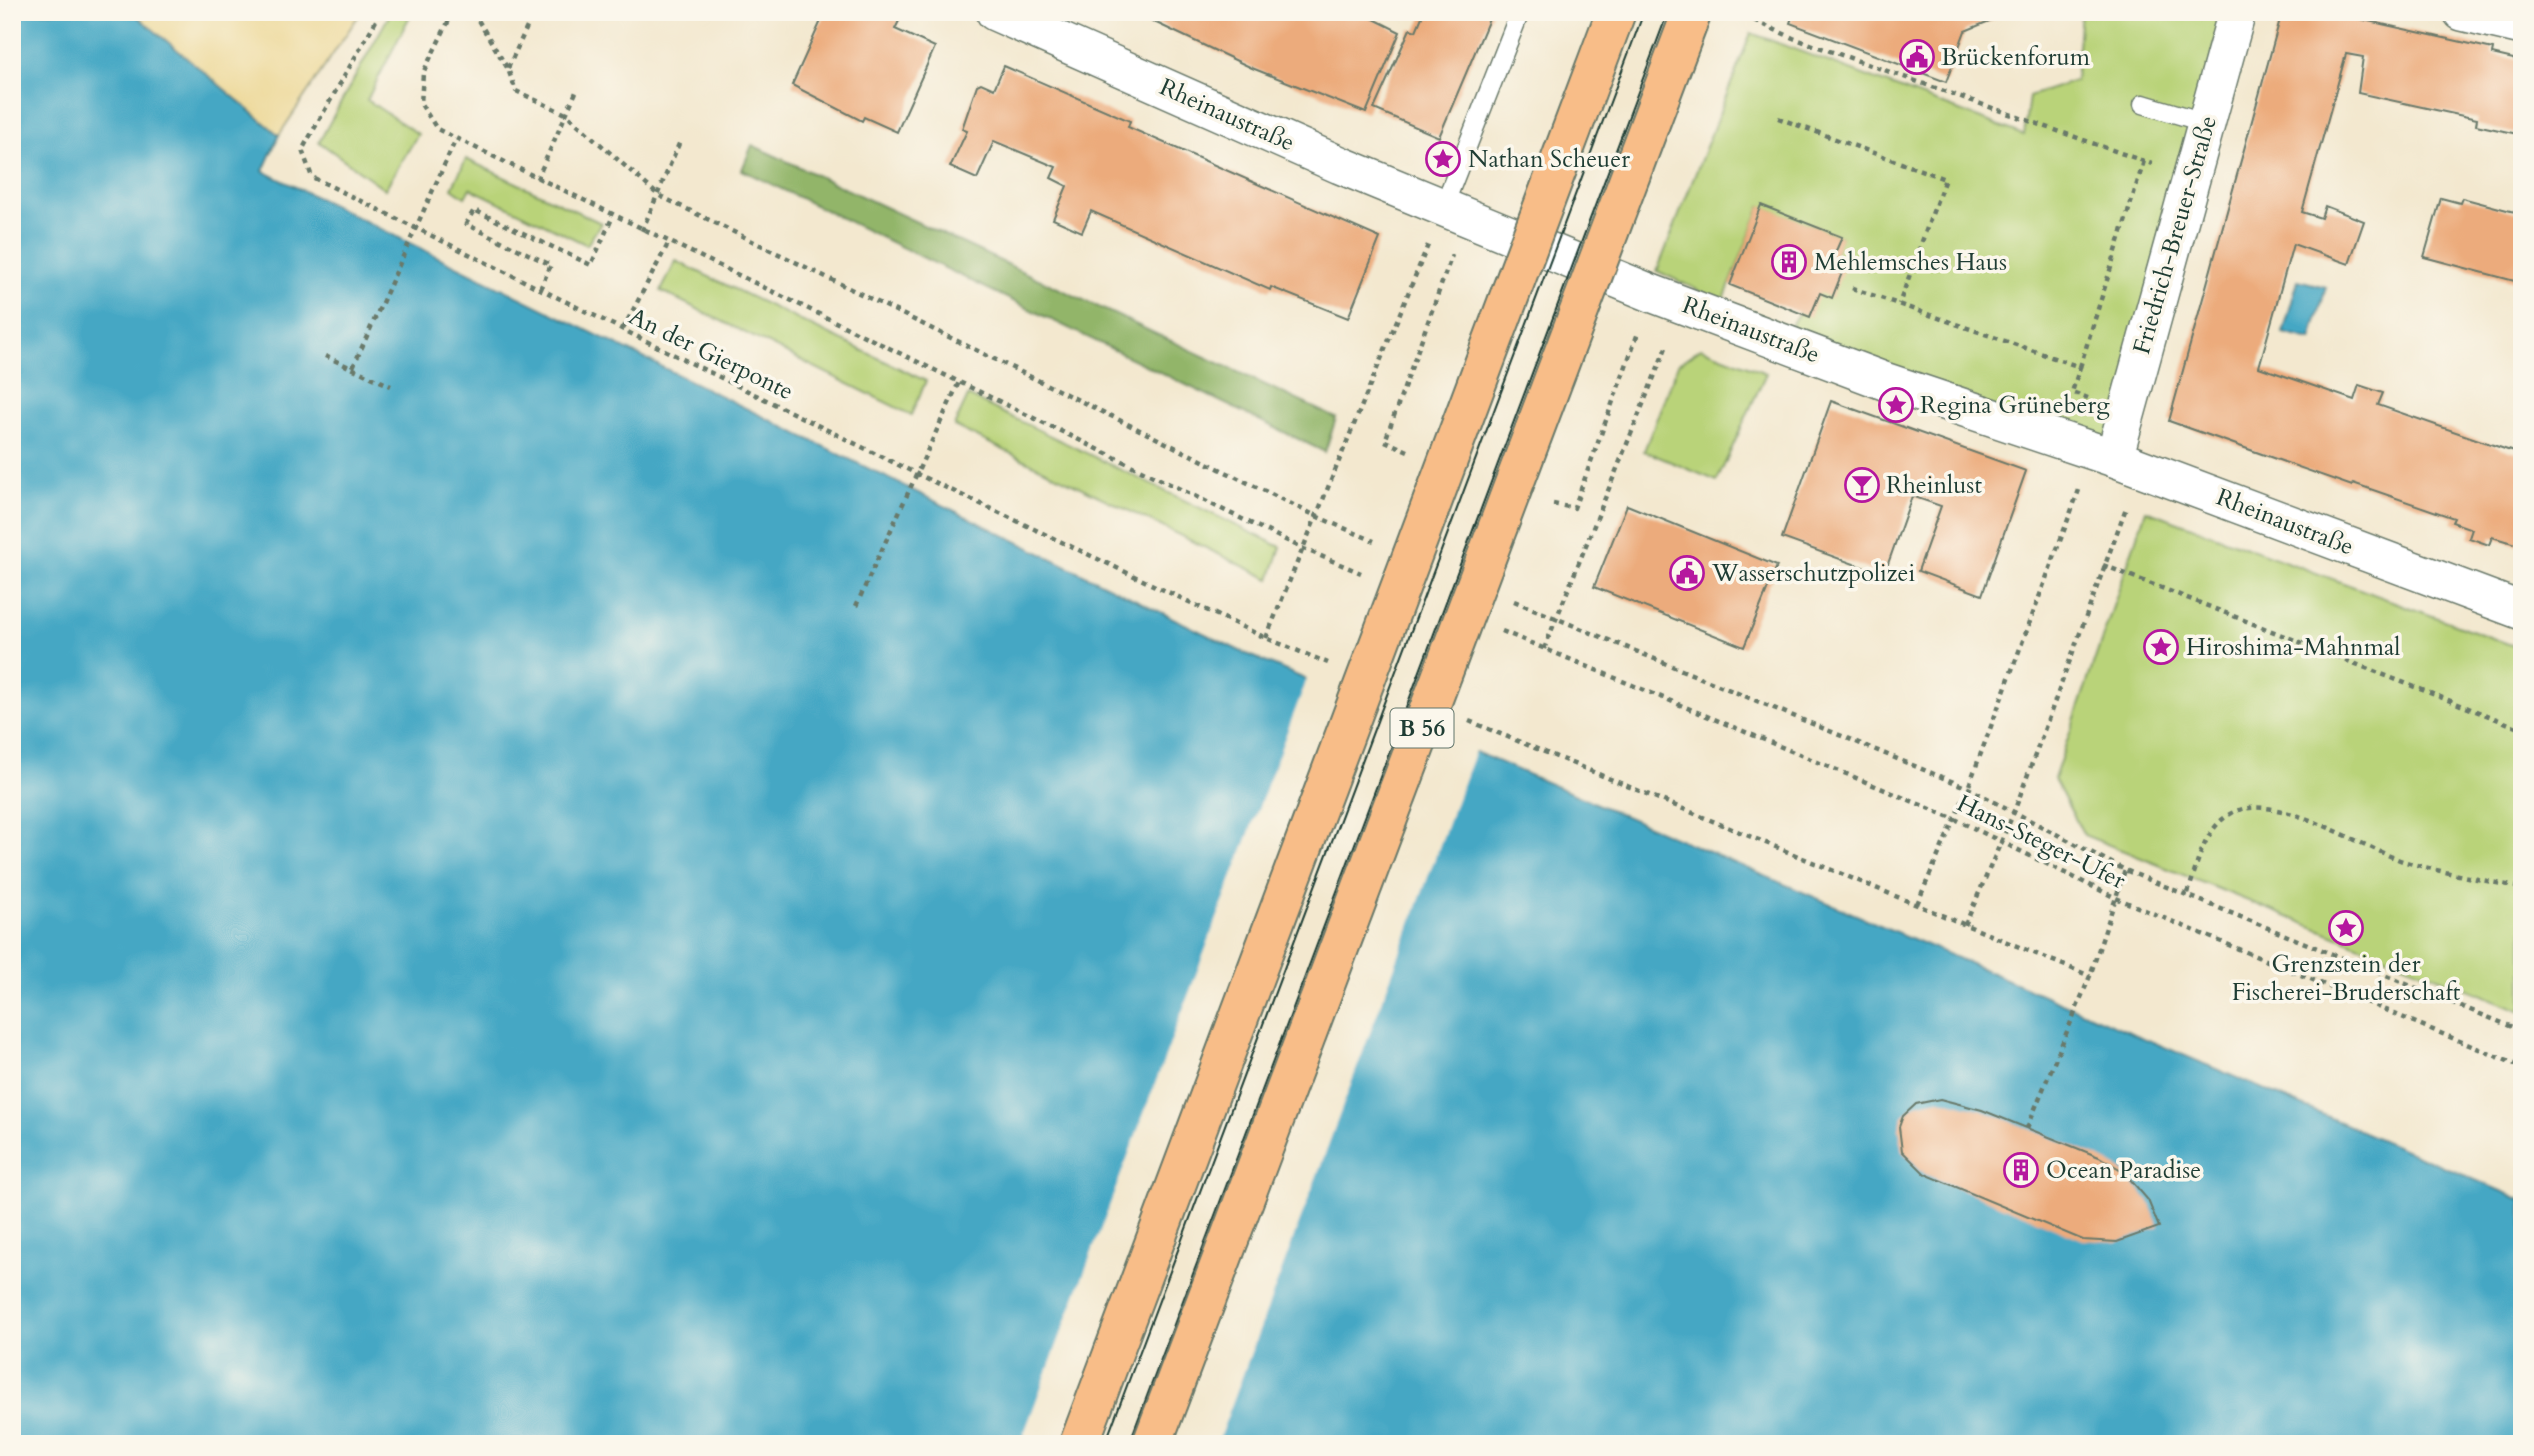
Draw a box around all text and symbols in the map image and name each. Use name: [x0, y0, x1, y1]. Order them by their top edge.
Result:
public building icon: Brückenforum: [1898, 38, 1936, 76]
place label: Brückenforum: [1941, 41, 2091, 74]
street label: Rheinaustraße: [1154, 71, 1300, 159]
street label: Friedrich-Breuer-Straße: [2125, 112, 2225, 358]
place icon: Nathan Scheuer: [1424, 140, 1462, 178]
place label: Nathan Scheuer: [1468, 143, 1630, 176]
building icon: Mehlemsches Haus: [1770, 243, 1808, 281]
place label: Mehlemsches Haus: [1814, 246, 2007, 279]
street label: Rheinaustraße: [1678, 289, 1824, 371]
street label: An der Gierponte: [623, 300, 799, 408]
place icon: Regina Grüneberg: [1877, 386, 1915, 424]
place label: Regina Grüneberg: [1920, 389, 2110, 422]
bar icon: Rheinlust: [1843, 466, 1881, 504]
place label: Rheinlust: [1886, 469, 1982, 502]
street label: Rheinaustraße: [2212, 481, 2358, 563]
public building icon: Wasserschutzpolizei: [1668, 554, 1706, 592]
place label: Wasserschutzpolizei: [1711, 557, 1915, 590]
place icon: Hiroshima-Mahnmal: [2142, 628, 2180, 666]
place label: Hiroshima-Mahnmal: [2186, 631, 2400, 664]
road number: B 56: [1390, 708, 1454, 748]
street label: Hans-Steger-Ufer: [1951, 787, 2131, 897]
place icon: Grenzstein der Fischerei-Bruderschaft: [2327, 909, 2365, 947]
place label: Grenzstein der Fischerei-Bruderschaft: [2232, 948, 2461, 1009]
building icon: Ocean Paradise: [2002, 1151, 2040, 1189]
place label: Ocean Paradise: [2046, 1154, 2201, 1187]

